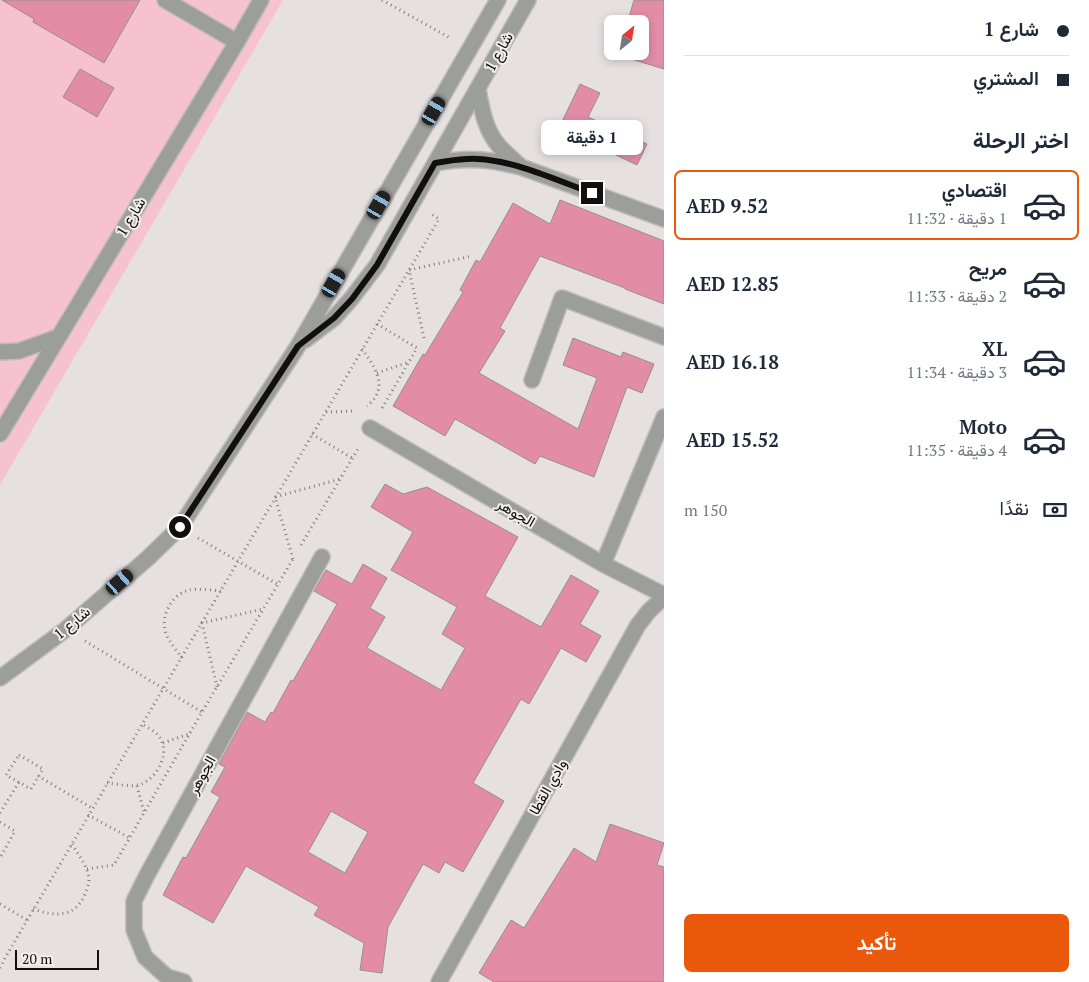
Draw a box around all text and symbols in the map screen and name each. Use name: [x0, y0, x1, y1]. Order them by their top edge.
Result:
north arrow: [604, 15, 649, 60]
map controls: [604, 15, 649, 60]
text: شارع 1: [984, 16, 1039, 41]
street label: شارع 1: [479, 28, 519, 76]
text: المشتري: [973, 65, 1039, 90]
car: [420, 94, 447, 128]
callout: 1 دقيقة: [541, 120, 643, 156]
text: اختر الرحلة: [973, 125, 1069, 154]
text: 1 دقيقة: [566, 126, 618, 148]
text: اقتصادي: [942, 177, 1007, 202]
route end: [581, 182, 603, 204]
icon: car: [1022, 183, 1067, 228]
car: [365, 188, 392, 222]
street label: شارع 1: [111, 193, 151, 241]
text: AED 9.52: [686, 193, 768, 218]
text: 1 دقيقة · 11:32: [907, 207, 1007, 229]
text: مريح: [969, 255, 1007, 280]
icon: car: [1022, 261, 1067, 306]
car: [320, 266, 347, 300]
text: AED 12.85: [686, 271, 779, 296]
text: 2 دقيقة · 11:33: [907, 285, 1007, 307]
text: XL: [982, 336, 1007, 361]
icon: car: [1022, 339, 1067, 384]
text: AED 16.18: [686, 349, 779, 374]
text: 3 دقيقة · 11:34: [907, 361, 1007, 383]
text: Moto: [959, 414, 1007, 439]
icon: car: [1022, 417, 1067, 462]
text: AED 15.52: [686, 427, 779, 452]
text: 4 دقيقة · 11:35: [907, 439, 1007, 461]
street label: الجوهر: [493, 493, 539, 531]
text: نقدًا: [1000, 495, 1029, 520]
icon: cash: [1041, 496, 1069, 524]
text: 150 m: [684, 499, 727, 521]
route start: [169, 516, 191, 538]
car: [103, 566, 136, 598]
street label: شارع 1: [49, 601, 95, 645]
street label: الجوهر: [182, 752, 220, 798]
street label: وادي القطا: [524, 755, 574, 820]
button: تأكيد: [684, 914, 1069, 972]
scale bar: [15, 947, 99, 970]
text: 20 m: [22, 949, 52, 968]

